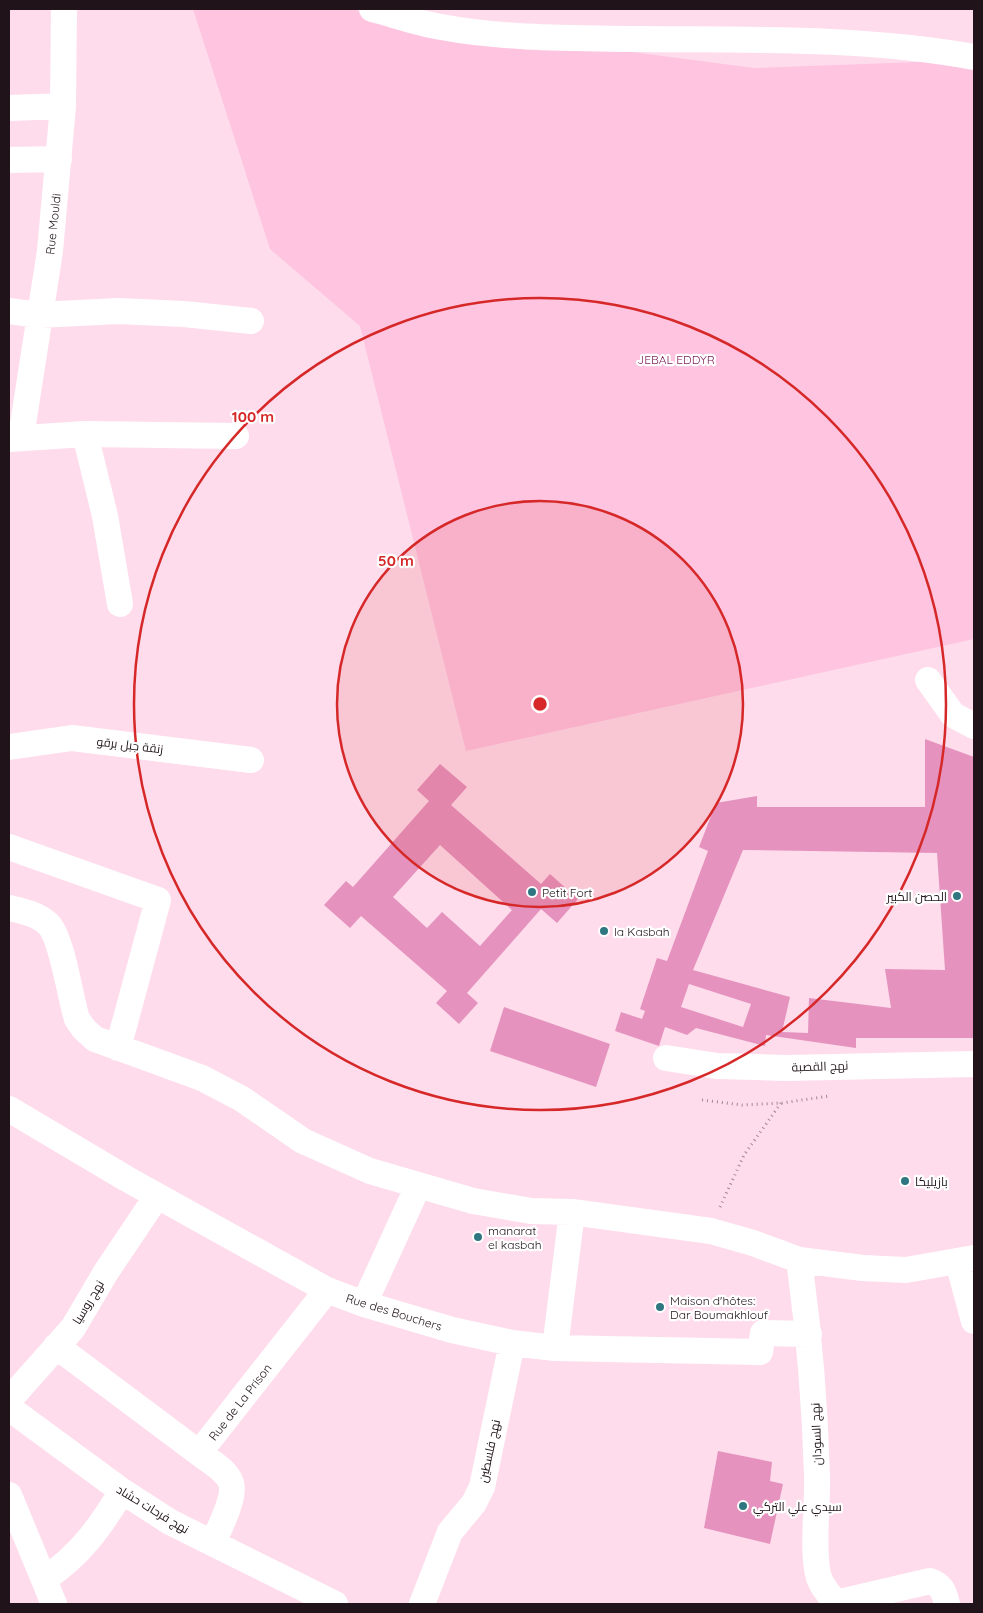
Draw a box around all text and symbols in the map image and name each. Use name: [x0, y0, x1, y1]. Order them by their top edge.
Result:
street label: Rue Mouldi: [42, 193, 64, 255]
park label: JEBAL EDDYR: [637, 352, 715, 367]
text: 100 m: [232, 407, 274, 426]
text: 50 m: [378, 551, 414, 570]
centre of rings: [531, 695, 549, 713]
street label: زنقة جبل برقو: [96, 733, 164, 757]
place label: Petit Fort: [542, 885, 592, 900]
marker: Petit Fort: [526, 886, 538, 898]
place label: الحصن الكبير: [886, 889, 947, 904]
marker: الحصن الكبير: [951, 890, 963, 902]
place label: la Kasbah: [614, 924, 670, 939]
marker: la Kasbah: [598, 925, 610, 937]
street label: نهج القصبة: [791, 1058, 849, 1075]
place label: بازيليكا: [915, 1174, 948, 1189]
marker: بازيليكا: [899, 1175, 911, 1187]
place label: manarat el kasbah: [488, 1223, 541, 1252]
marker: manarat el kasbah: [472, 1231, 484, 1243]
street label: نهج روسيا: [69, 1277, 108, 1327]
street label: Rue des Bouchers: [344, 1290, 444, 1334]
place label: Maison d'hôtes: Dar Boumakhlouf: [670, 1293, 769, 1322]
marker: Maison d'hôtes: Dar Boumakhlouf: [654, 1301, 666, 1313]
street label: Rue de La Prison: [205, 1361, 275, 1443]
street label: نهج السودان: [807, 1402, 826, 1466]
street label: نهج فلسطين: [475, 1418, 504, 1484]
street label: نهج فرحات حشاد: [113, 1481, 192, 1537]
place label: سيدي علي التركي: [753, 1499, 842, 1517]
marker: سيدي علي التركي: [737, 1500, 749, 1512]

